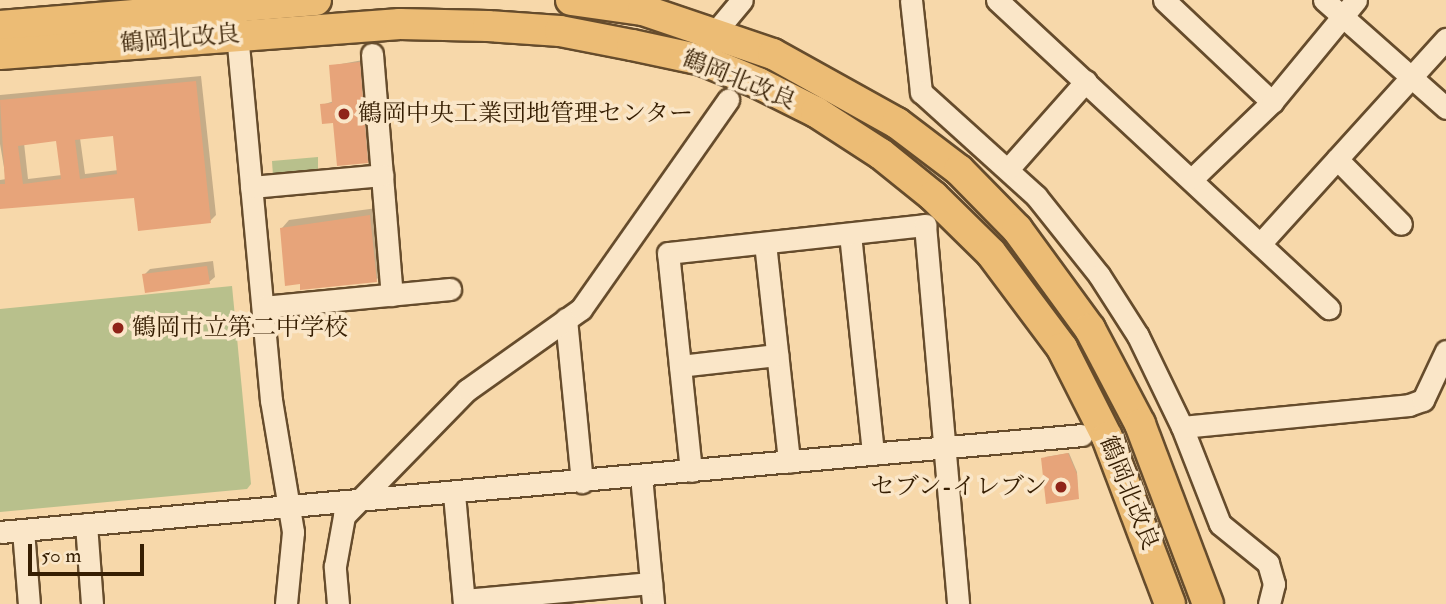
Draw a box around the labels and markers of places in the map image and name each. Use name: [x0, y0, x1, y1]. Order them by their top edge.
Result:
place label: 鶴岡中央工業団地管理センター: [358, 100, 694, 128]
marker: 鶴岡中央工業団地管理センター: [336, 106, 352, 122]
place label: 鶴岡市立第二中学校: [132, 314, 348, 342]
marker: 鶴岡市立第二中学校: [110, 320, 126, 336]
place label: セブン-イレブン: [869, 473, 1047, 501]
marker: セブン-イレブン: [1053, 479, 1069, 495]

